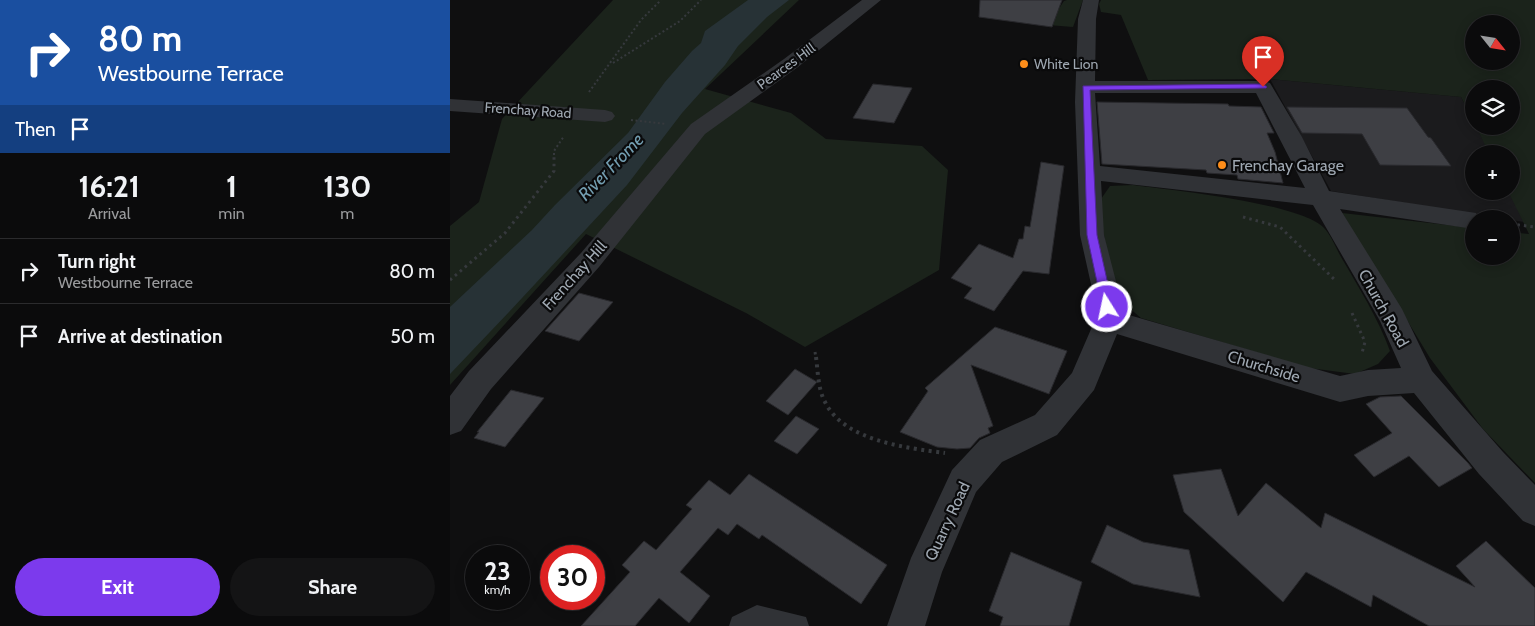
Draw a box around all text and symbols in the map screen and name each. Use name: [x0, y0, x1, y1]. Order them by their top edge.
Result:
north arrow: [1465, 15, 1520, 70]
map controls: [1465, 15, 1520, 265]
text: 80 m: [98, 17, 182, 60]
icon: right: [15, 20, 80, 85]
pin: [1242, 36, 1284, 87]
street label: Pearces Hill: [753, 38, 819, 93]
icon: arrive: [1249, 43, 1277, 71]
place label: White Lion: [1034, 55, 1098, 73]
marker: White Lion: [1018, 58, 1030, 70]
text: Westbourne Terrace: [98, 60, 284, 87]
button: layers: [1465, 80, 1520, 135]
street label: Frenchay Road: [484, 98, 572, 122]
icon: arrive: [66, 115, 94, 143]
text: Then: [15, 118, 56, 141]
water label: River Frome: [574, 129, 648, 205]
button: +: [1465, 145, 1520, 200]
place label: Frenchay Garage: [1232, 156, 1344, 175]
marker: Frenchay Garage: [1216, 159, 1228, 171]
text: 16:21: [78, 168, 140, 205]
text: 1: [226, 168, 237, 205]
text: 130: [323, 168, 372, 205]
text: Arrival: [88, 204, 130, 223]
text: min: [218, 204, 245, 223]
text: m: [340, 204, 354, 223]
button: −: [1465, 210, 1520, 265]
street label: Frenchay Hill: [538, 237, 611, 314]
text: Turn right: [58, 250, 136, 273]
icon: right: [15, 257, 43, 285]
text: 80 m: [389, 260, 435, 283]
street label: Church Road: [1354, 266, 1413, 350]
text: Westbourne Terrace: [58, 273, 193, 292]
position arrow: [1080, 280, 1132, 332]
icon: arrive: [15, 322, 43, 350]
text: Arrive at destination: [58, 325, 222, 348]
text: 50 m: [391, 325, 435, 348]
street label: Churchside: [1225, 346, 1302, 386]
street label: Quarry Road: [921, 479, 974, 564]
speed limit sign: 30: [540, 545, 605, 610]
text: 23: [484, 556, 511, 586]
button: Exit: [15, 558, 220, 616]
button: Share: [230, 558, 435, 616]
text: km/h: [484, 582, 511, 597]

